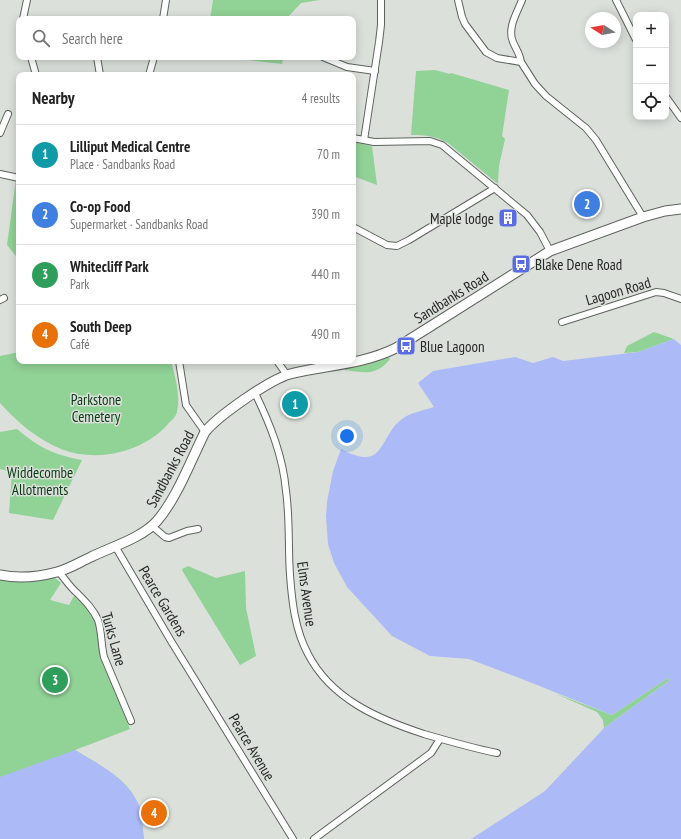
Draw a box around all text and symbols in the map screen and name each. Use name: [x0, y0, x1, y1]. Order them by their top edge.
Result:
north arrow: [585, 12, 621, 48]
map controls: [633, 12, 669, 120]
button: +: [633, 12, 669, 48]
search box: [16, 16, 356, 60]
icon: search: [30, 27, 52, 49]
text: Search here: [62, 29, 123, 48]
button: −: [633, 48, 669, 84]
button: locate: [633, 84, 669, 120]
text: Nearby: [32, 87, 75, 109]
text: 4 results: [301, 90, 340, 107]
text: Lilliput Medical Centre: [70, 137, 190, 156]
text: 1: [42, 146, 48, 163]
text: 70 m: [317, 146, 340, 163]
text: Place · Sandbanks Road: [70, 156, 175, 173]
pin: 2: [574, 189, 600, 219]
text: Co-op Food: [70, 197, 130, 216]
text: 2: [42, 206, 48, 223]
text: 390 m: [311, 206, 340, 223]
building icon: Maple lodge: [497, 207, 519, 229]
place label: Maple lodge: [430, 209, 494, 228]
text: Supermarket · Sandbanks Road: [70, 216, 208, 233]
bus stop icon: Blake Dene Road: [510, 253, 532, 275]
place label: Blake Dene Road: [535, 255, 622, 274]
text: Whitecliff Park: [70, 257, 149, 276]
text: 3: [42, 266, 48, 283]
text: 440 m: [311, 266, 340, 283]
street label: Sandbanks Road: [410, 267, 492, 327]
street label: Lagoon Road: [583, 273, 653, 309]
text: Park: [70, 276, 89, 293]
text: South Deep: [70, 317, 132, 336]
text: 4: [42, 326, 48, 343]
text: 490 m: [311, 326, 340, 343]
bus stop icon: Blue Lagoon: [395, 335, 417, 357]
text: Café: [70, 336, 90, 353]
place label: Blue Lagoon: [420, 337, 485, 356]
pin: 1: [282, 389, 308, 419]
park label: Parkstone Cemetery: [71, 390, 121, 426]
your location: [337, 426, 357, 446]
street label: Sandbanks Road: [142, 427, 198, 511]
park label: Widdecombe Allotments: [7, 463, 73, 499]
street label: Elms Avenue: [293, 560, 321, 628]
street label: Pearce Gardens: [135, 562, 191, 640]
street label: Turks Lane: [97, 610, 131, 668]
pin: 3: [42, 665, 68, 695]
street label: Pearce Avenue: [225, 710, 279, 784]
pin: 4: [141, 798, 167, 828]

